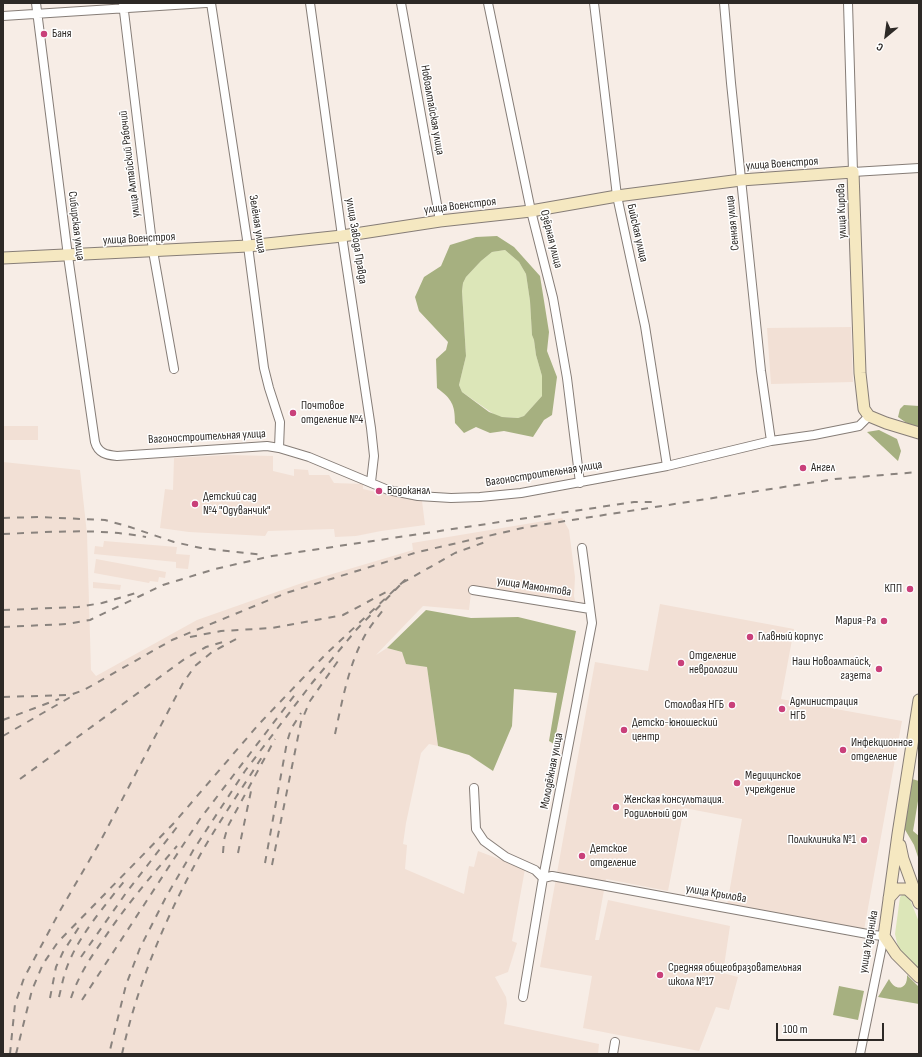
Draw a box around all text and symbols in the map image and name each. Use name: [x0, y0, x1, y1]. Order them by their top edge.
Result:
north arrow: [866, 16, 906, 56]
place label: Баня: [52, 27, 72, 41]
marker: Баня: [39, 29, 49, 39]
text: С: [874, 40, 886, 54]
street label: Новоалтайская улица: [417, 64, 447, 156]
street label: улица Алтайский Рабочий: [116, 110, 144, 218]
street label: улица Военстроя: [745, 154, 819, 174]
street label: улица Кирова: [834, 183, 850, 239]
street label: Сибирская улица: [65, 191, 87, 261]
street label: Зелёная улица: [245, 194, 269, 254]
street label: улица Военстроя: [423, 194, 497, 218]
street label: Сенная улица: [723, 195, 743, 251]
street label: улица Завода Правда: [342, 197, 370, 285]
street label: Бийская улица: [623, 203, 651, 263]
street label: Озёрная улица: [537, 208, 565, 270]
street label: улица Военстроя: [102, 230, 176, 248]
place label: Почтовое отделение №4: [301, 399, 363, 427]
marker: Почтовое отделение №4: [288, 408, 298, 418]
street label: Вагоностроительная улица: [148, 427, 266, 447]
street label: Вагоностроительная улица: [485, 458, 603, 490]
place label: Ангел: [811, 461, 835, 475]
marker: Ангел: [798, 463, 808, 473]
place label: Водоканал: [387, 484, 430, 498]
marker: Водоканал: [374, 486, 384, 496]
place label: Детский сад №4 "Одуванчик": [203, 490, 270, 518]
marker: Детский сад №4 "Одуванчик": [190, 499, 200, 509]
street label: улица Мамонтова: [496, 574, 572, 600]
place label: КПП: [884, 582, 902, 596]
marker: КПП: [905, 584, 915, 594]
place label: Мария-Ра: [836, 614, 876, 628]
marker: Мария-Ра: [879, 616, 889, 626]
place label: Главный корпус: [758, 630, 823, 644]
marker: Главный корпус: [745, 632, 755, 642]
place label: Отделение неврологии: [689, 649, 737, 677]
place label: Наш Новоалтайск, газета: [792, 655, 871, 683]
marker: Отделение неврологии: [676, 658, 686, 668]
marker: Наш Новоалтайск, газета: [874, 664, 884, 674]
place label: Администрация НГБ: [790, 695, 858, 723]
place label: Столовая НГБ: [664, 698, 724, 712]
marker: Столовая НГБ: [727, 700, 737, 710]
marker: Администрация НГБ: [777, 704, 787, 714]
place label: Детско-юношеский центр: [632, 716, 717, 744]
marker: Детско-юношеский центр: [619, 725, 629, 735]
street label: Молодёжная улица: [538, 732, 566, 810]
place label: Инфекционное отделение: [851, 736, 913, 764]
marker: Инфекционное отделение: [838, 745, 848, 755]
place label: Медицинское учреждение: [745, 769, 801, 797]
marker: Медицинское учреждение: [732, 778, 742, 788]
place label: Женская консультация. Родильный дом: [624, 793, 724, 821]
marker: Женская консультация. Родильный дом: [611, 802, 621, 812]
place label: Поликлиника №1: [788, 833, 856, 847]
marker: Поликлиника №1: [859, 835, 869, 845]
place label: Детское отделение: [590, 842, 636, 870]
marker: Детское отделение: [577, 851, 587, 861]
street label: улица Крылова: [685, 882, 747, 906]
street label: улица Ударника: [856, 909, 882, 975]
place label: Средняя общеобразовательная школа №17: [668, 961, 801, 989]
marker: Средняя общеобразовательная школа №17: [655, 970, 665, 980]
scale bar: [778, 1015, 886, 1041]
text: 100 m: [783, 1022, 808, 1037]

